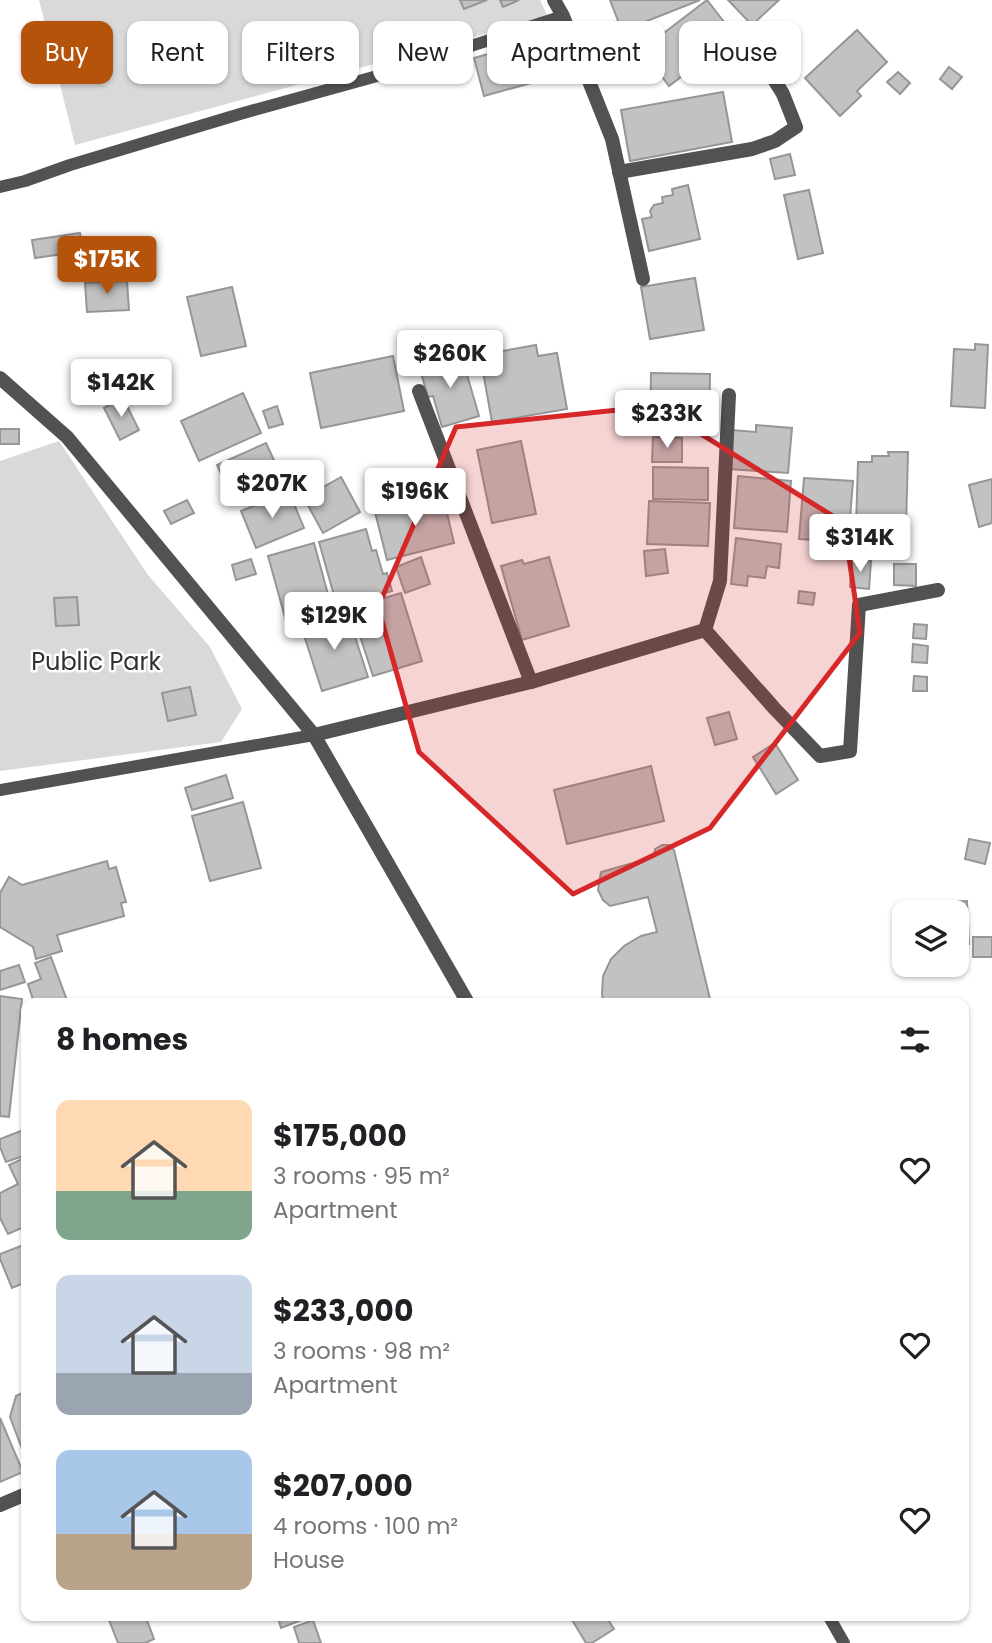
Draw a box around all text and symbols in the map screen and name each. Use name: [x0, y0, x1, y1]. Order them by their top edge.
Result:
chip: Buy: [21, 21, 113, 84]
chip: Rent: [127, 21, 228, 84]
chip: Filters: [242, 21, 359, 84]
chip: New: [373, 21, 473, 84]
chip: Apartment: [487, 21, 665, 84]
chip: House: [679, 21, 801, 84]
pin: $175K: [58, 236, 156, 296]
text: $175K: [73, 243, 141, 275]
pin: $260K: [401, 330, 499, 390]
text: $260K: [413, 337, 487, 369]
pin: $142K: [72, 360, 170, 419]
text: $142K: [87, 366, 155, 398]
pin: $233K: [618, 391, 716, 450]
text: $233K: [631, 397, 703, 429]
pin: $207K: [223, 461, 321, 520]
text: $207K: [236, 467, 308, 499]
pin: $196K: [366, 468, 464, 528]
text: $196K: [381, 475, 449, 507]
pin: $314K: [811, 514, 909, 574]
text: $314K: [825, 521, 895, 553]
pin: $129K: [285, 592, 383, 652]
text: $129K: [300, 599, 368, 631]
park label: Public Park: [31, 645, 161, 678]
map controls: [892, 900, 969, 977]
button: layers: [892, 900, 969, 977]
text: 8 homes: [56, 1018, 188, 1061]
icon: filters: [896, 1021, 934, 1059]
text: $175,000: [273, 1114, 407, 1157]
icon: home: [112, 1128, 196, 1212]
icon: heart: [896, 1151, 934, 1189]
text: 3 rooms · 95 m²: [273, 1160, 450, 1192]
text: Apartment: [273, 1194, 398, 1226]
text: $233,000: [273, 1289, 413, 1332]
icon: home: [112, 1303, 196, 1387]
icon: heart: [896, 1326, 934, 1364]
text: 3 rooms · 98 m²: [273, 1335, 450, 1367]
text: Apartment: [273, 1369, 398, 1401]
text: $207,000: [273, 1464, 413, 1507]
icon: home: [112, 1478, 196, 1562]
icon: heart: [896, 1501, 934, 1539]
text: 4 rooms · 100 m²: [273, 1510, 458, 1542]
text: House: [273, 1544, 345, 1576]

